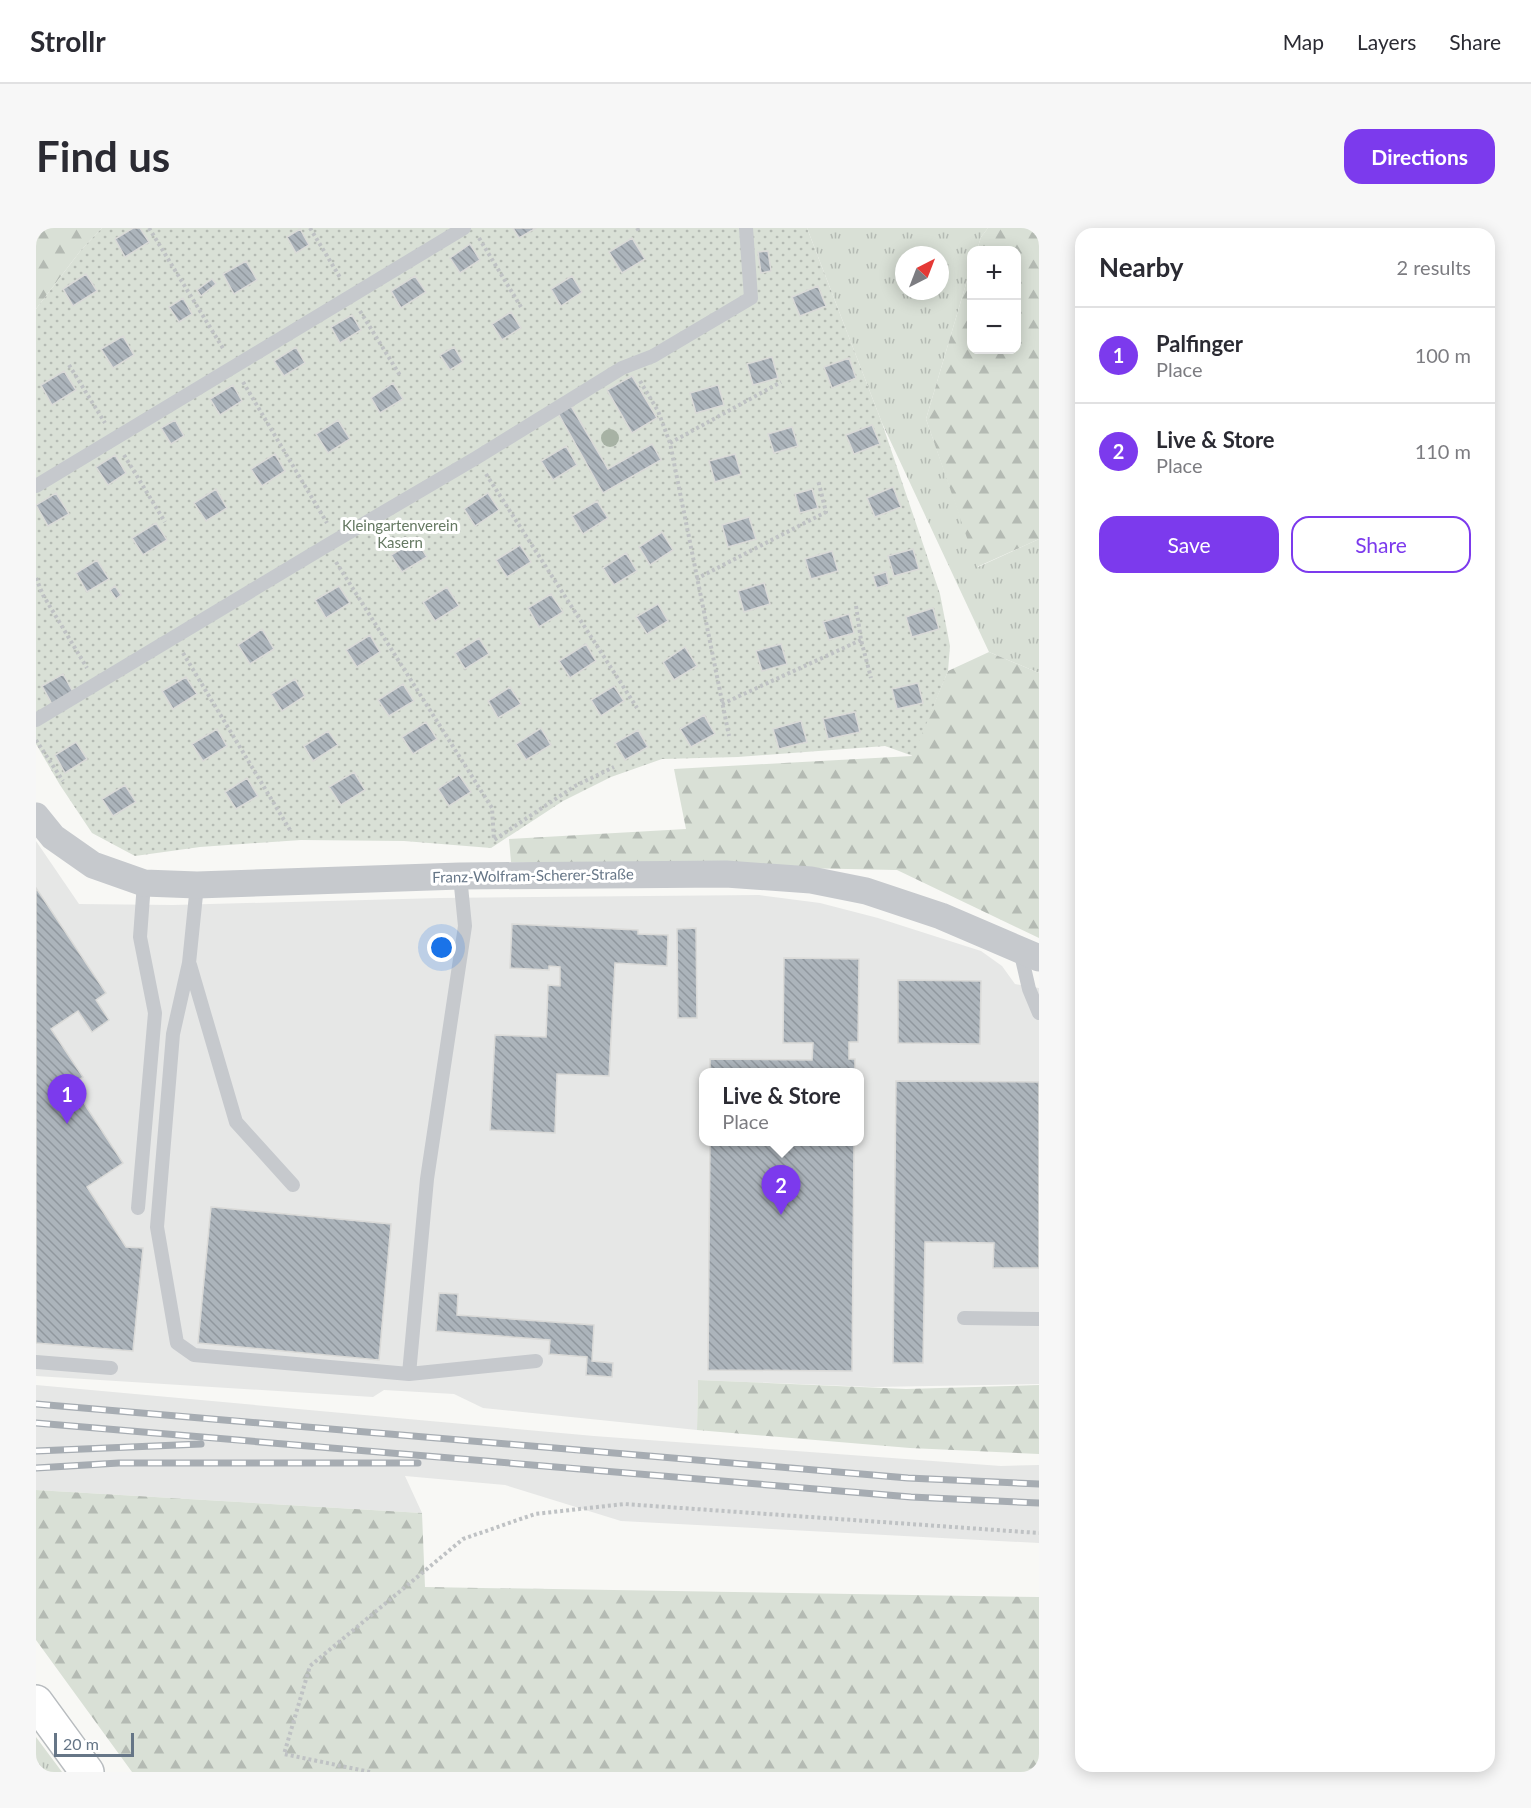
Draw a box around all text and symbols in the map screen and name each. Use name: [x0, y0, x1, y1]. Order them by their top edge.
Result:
text: Strollr: [30, 24, 106, 58]
text: Map: [1283, 29, 1324, 54]
text: Layers: [1357, 29, 1416, 54]
text: Share: [1449, 29, 1501, 54]
button: Directions: [1344, 129, 1495, 184]
text: Find us: [36, 131, 170, 181]
north arrow: [895, 246, 949, 300]
map controls: [967, 246, 1021, 354]
button: +: [967, 246, 1021, 300]
text: Nearby: [1099, 251, 1184, 283]
text: 2 results: [1396, 255, 1471, 279]
button: −: [967, 300, 1021, 354]
text: Palfinger: [1156, 330, 1243, 357]
text: 1: [1113, 343, 1124, 367]
text: 100 m: [1415, 343, 1471, 367]
text: Place: [1156, 357, 1203, 381]
text: Live & Store: [1156, 426, 1275, 453]
text: 2: [1113, 439, 1124, 463]
text: 110 m: [1415, 439, 1471, 463]
text: Place: [1156, 453, 1203, 477]
park label: Kleingartenverein Kasern: [342, 516, 458, 551]
button: Save: [1099, 516, 1279, 573]
button: Share: [1291, 516, 1471, 573]
street label: Franz-Wolfram-Scherer-Straße: [432, 864, 634, 886]
your location: [427, 933, 456, 962]
popup: [699, 1068, 864, 1146]
pin: 1: [48, 1074, 87, 1124]
text: Live & Store: [722, 1082, 841, 1109]
text: Place: [722, 1109, 769, 1133]
pin: 2: [762, 1166, 800, 1215]
scale bar: [54, 1730, 134, 1758]
text: 20 m: [63, 1734, 99, 1753]

